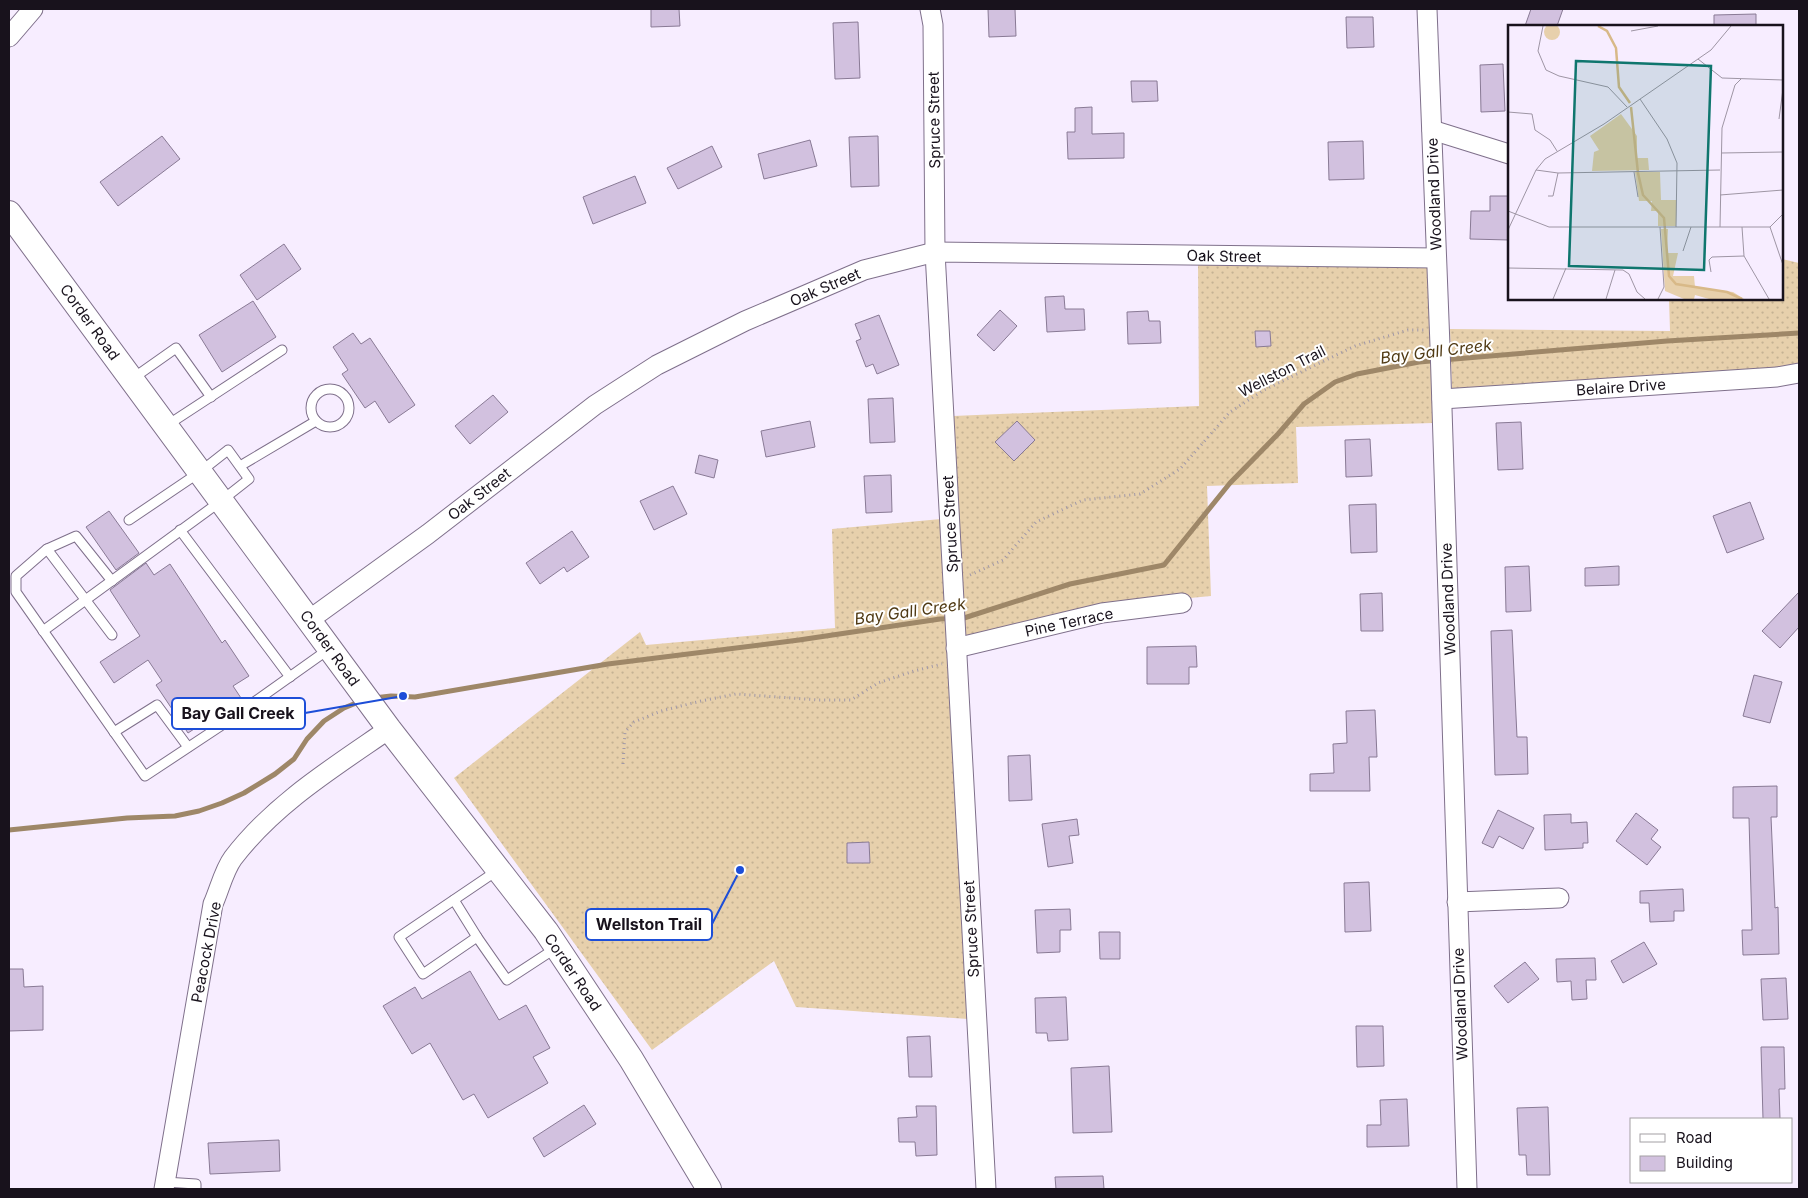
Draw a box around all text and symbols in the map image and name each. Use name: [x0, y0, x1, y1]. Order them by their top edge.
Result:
inset map: [1508, 25, 1783, 300]
street label: Spruce Street: [924, 71, 944, 169]
street label: Woodland Drive: [1423, 137, 1445, 251]
street label: Oak Street: [1187, 246, 1262, 266]
street label: Oak Street: [787, 264, 863, 310]
street label: Corder Road: [56, 280, 124, 364]
water label: Bay Gall Creek: [1379, 334, 1493, 368]
street label: Wellston Trail: [1235, 341, 1329, 401]
street label: Belaire Drive: [1576, 374, 1666, 400]
street label: Oak Street: [444, 463, 514, 524]
street label: Spruce Street: [938, 475, 962, 573]
street label: Woodland Drive: [1437, 542, 1459, 656]
water label: Bay Gall Creek: [853, 593, 967, 629]
street label: Pine Terrace: [1023, 603, 1115, 641]
street label: Corder Road: [296, 606, 364, 690]
callout: Bay Gall Creek: [172, 698, 305, 729]
text: Bay Gall Creek: [181, 703, 295, 723]
street label: Spruce Street: [959, 880, 983, 978]
street label: Peacock Drive: [187, 900, 225, 1004]
callout: Wellston Trail: [586, 909, 712, 940]
text: Wellston Trail: [596, 914, 702, 934]
street label: Corder Road: [540, 930, 606, 1014]
street label: Woodland Drive: [1449, 947, 1471, 1061]
legend: [1630, 1118, 1793, 1183]
text: Road: [1676, 1128, 1712, 1147]
text: Building: [1676, 1153, 1733, 1172]

